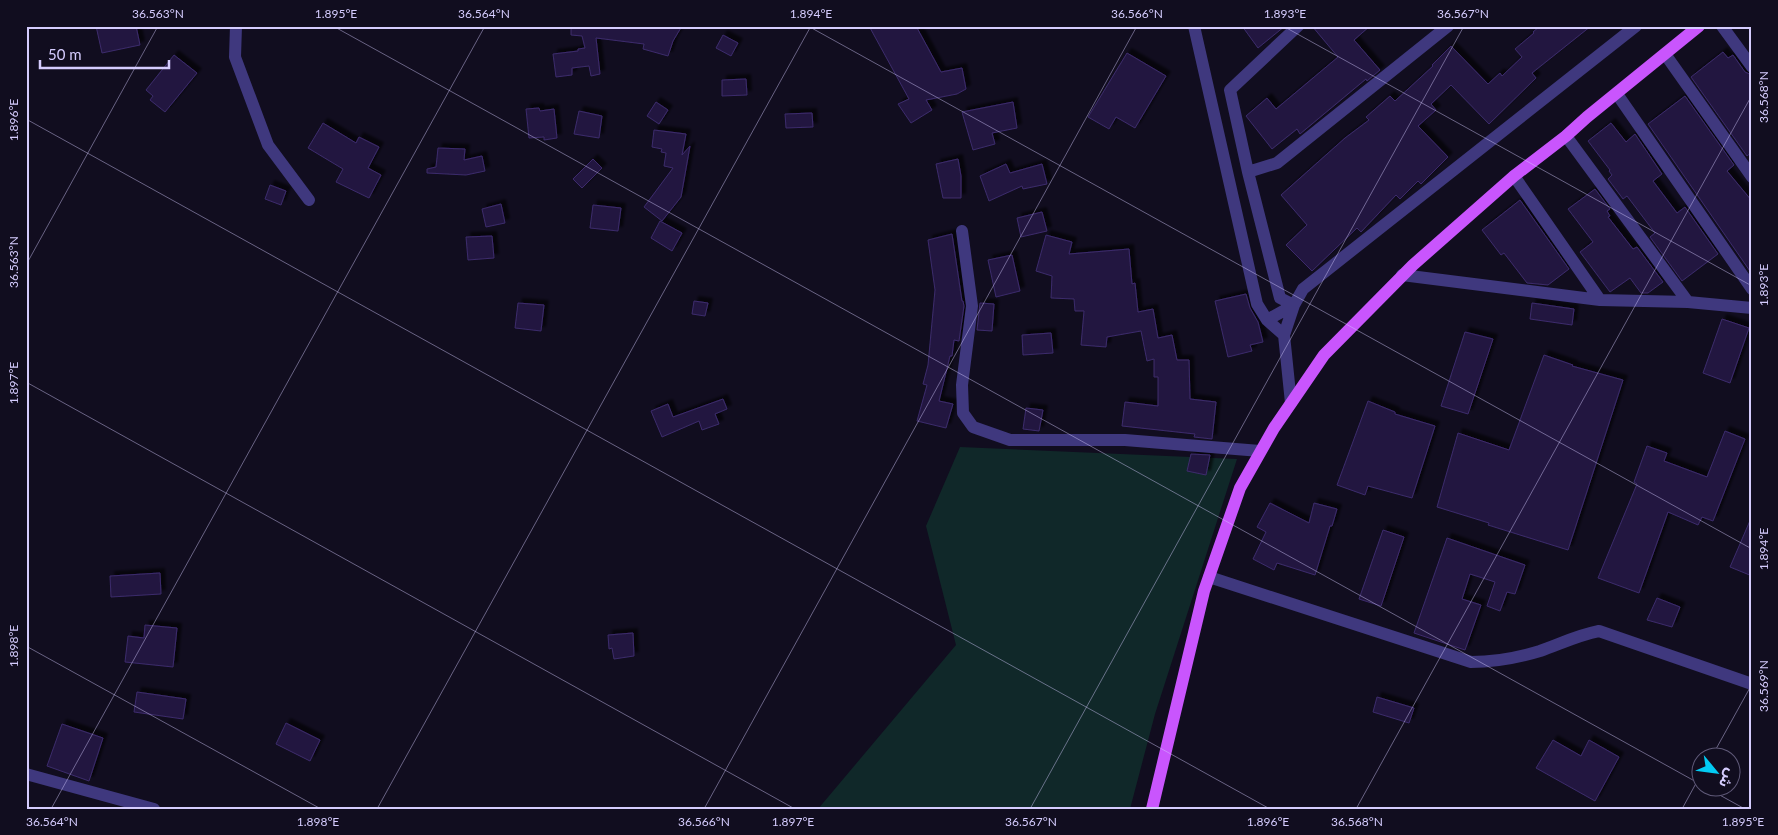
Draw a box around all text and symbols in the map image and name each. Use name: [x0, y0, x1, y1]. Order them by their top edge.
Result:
text: 36.563°N: [132, 6, 184, 21]
text: 1.895°E: [315, 6, 357, 21]
text: 36.564°N: [458, 6, 510, 21]
text: 1.894°E: [790, 6, 832, 21]
text: 36.566°N: [1111, 6, 1163, 21]
text: 1.893°E: [1264, 6, 1306, 21]
text: 36.567°N: [1437, 6, 1489, 21]
scale bar: [40, 38, 169, 70]
text: 50 m: [48, 45, 82, 63]
text: 36.568°N: [1756, 71, 1771, 123]
text: 1.896°E: [6, 99, 21, 141]
text: 36.563°N: [6, 236, 21, 288]
text: 1.893°E: [1756, 264, 1771, 306]
text: 1.897°E: [6, 362, 21, 404]
text: 1.894°E: [1756, 528, 1771, 570]
text: 1.898°E: [6, 625, 21, 667]
text: 36.569°N: [1756, 660, 1771, 712]
north arrow: [1690, 748, 1740, 798]
text: ش: [1716, 766, 1740, 791]
text: 36.564°N: [26, 814, 78, 829]
text: 1.898°E: [297, 814, 339, 829]
text: 36.566°N: [678, 814, 730, 829]
text: 1.897°E: [772, 814, 814, 829]
text: 36.567°N: [1005, 814, 1057, 829]
text: 1.896°E: [1247, 814, 1289, 829]
text: 36.568°N: [1331, 814, 1383, 829]
text: 1.895°E: [1722, 814, 1764, 829]

